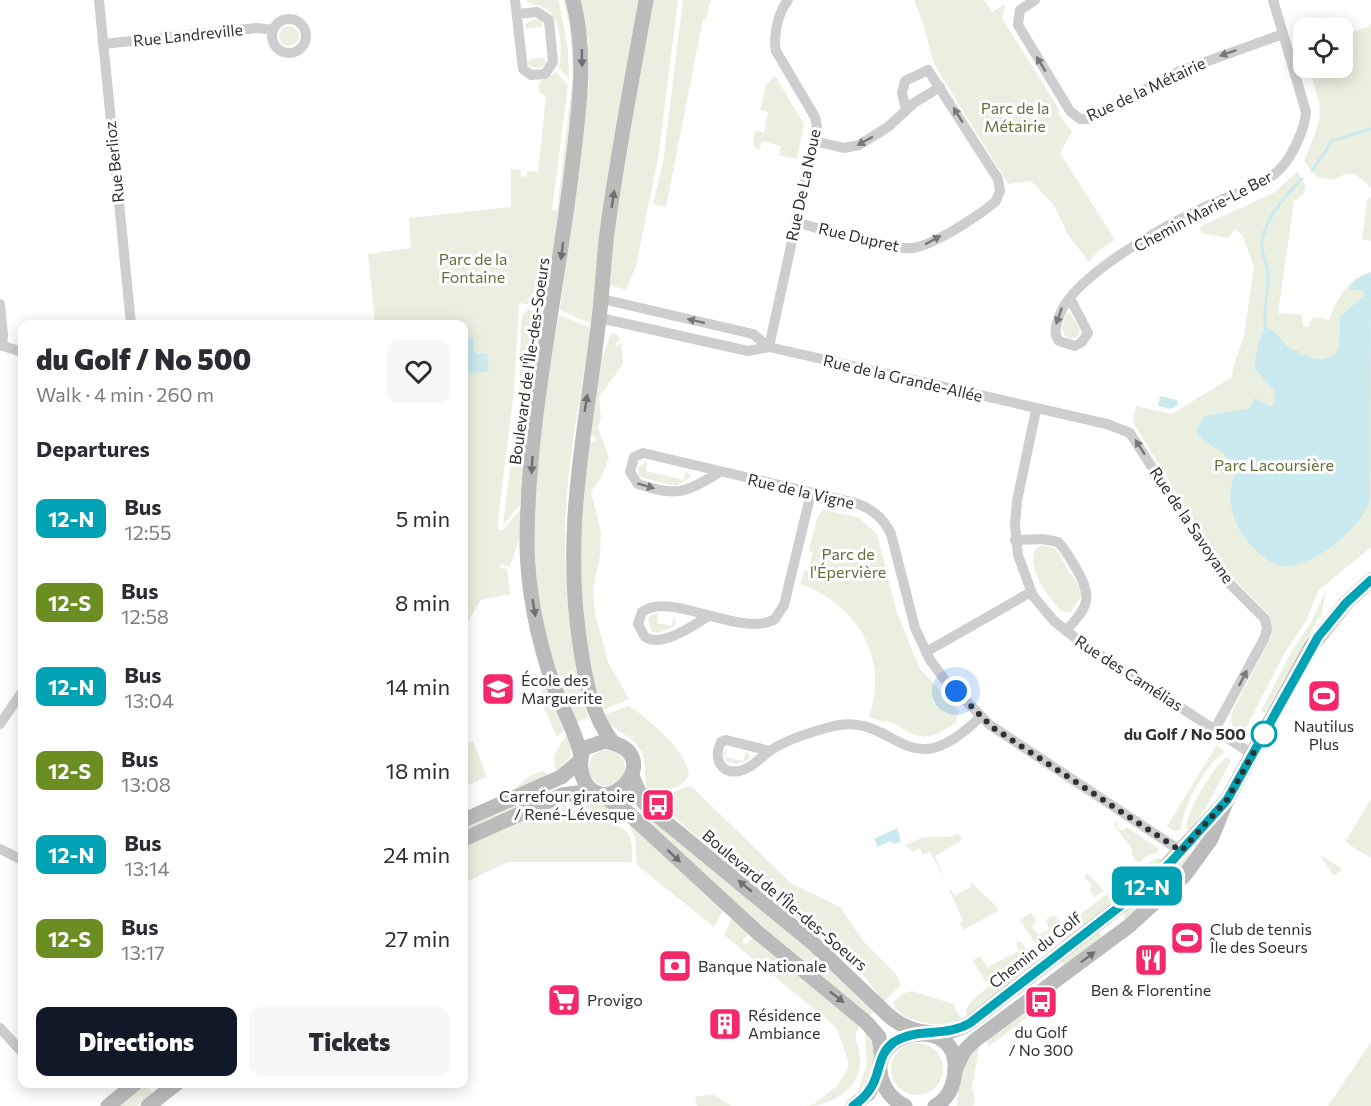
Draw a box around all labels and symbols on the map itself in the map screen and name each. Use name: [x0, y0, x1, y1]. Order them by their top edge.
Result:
street label: Rue Landreville: [132, 19, 244, 50]
one-way arrow: [577, 48, 587, 67]
one-way arrow: [1219, 48, 1237, 58]
street label: Rue de la Métairie: [1083, 53, 1208, 124]
one-way arrow: [1036, 56, 1047, 72]
park label: Parc de la Métairie: [981, 98, 1049, 135]
one-way arrow: [952, 107, 963, 123]
street label: Rue Berlioz: [100, 120, 127, 204]
street label: Rue De La Noue: [781, 127, 824, 243]
one-way arrow: [856, 136, 873, 146]
street label: Chemin Marie-Le Ber: [1130, 166, 1276, 255]
one-way arrow: [609, 190, 618, 209]
street label: Rue Dupret: [817, 218, 902, 255]
one-way arrow: [924, 235, 941, 245]
one-way arrow: [557, 242, 567, 261]
park label: Parc de la Fontaine: [439, 249, 507, 286]
street label: Boulevard de l'Île-des-Soeurs: [505, 256, 552, 466]
one-way arrow: [1054, 308, 1064, 326]
one-way arrow: [686, 316, 705, 325]
street label: Rue de la Grande-Allée: [822, 350, 985, 405]
one-way arrow: [582, 394, 591, 413]
one-way arrow: [1135, 438, 1146, 455]
park label: Parc Lacoursière: [1214, 455, 1334, 474]
one-way arrow: [527, 456, 536, 475]
street label: Rue de la Savoyane: [1146, 463, 1238, 586]
street label: Rue de la Vigne: [746, 469, 856, 512]
one-way arrow: [637, 482, 655, 491]
park label: Parc de l'Épervière: [810, 544, 886, 581]
one-way arrow: [529, 598, 538, 617]
street label: Rue des Camélias: [1072, 631, 1187, 714]
one-way arrow: [1238, 669, 1248, 686]
place label: École des Marguerite: [521, 670, 602, 707]
school or university icon: École des Marguerite: [480, 671, 516, 707]
your location: [941, 676, 971, 706]
sports icon: Nautilus Plus: [1306, 678, 1342, 714]
place label: Nautilus Plus: [1294, 716, 1354, 753]
marker: du Golf / No 500: [1251, 721, 1277, 747]
place label: du Golf / No 500: [1124, 724, 1246, 743]
place label: Carrefour giratoire / René-Lévesque: [499, 786, 635, 823]
bus stop icon: Carrefour giratoire / René-Lévesque: [640, 787, 676, 823]
street label: Boulevard de l'Île-des-Soeurs: [699, 825, 872, 974]
one-way arrow: [667, 848, 681, 862]
line badge: 12-N: [1105, 866, 1189, 906]
one-way arrow: [737, 880, 753, 893]
street label: Chemin du Golf: [985, 907, 1085, 992]
place label: Club de tennis Île des Soeurs: [1209, 919, 1312, 956]
sports icon: Club de tennis Île des Soeurs: [1169, 920, 1205, 956]
restaurant icon: Ben & Florentine: [1133, 942, 1169, 978]
bank icon: Banque Nationale: [657, 948, 693, 984]
one-way arrow: [1079, 951, 1095, 963]
place label: Banque Nationale: [698, 956, 826, 975]
place label: Ben & Florentine: [1091, 980, 1211, 999]
supermarket icon: Provigo: [546, 982, 582, 1018]
bus stop icon: du Golf / No 300: [1023, 984, 1059, 1020]
place label: Provigo: [587, 990, 643, 1009]
one-way arrow: [829, 991, 845, 1004]
place label: Résidence Ambiance: [748, 1005, 821, 1042]
building icon: Résidence Ambiance: [707, 1006, 743, 1042]
place label: du Golf / No 300: [1009, 1022, 1073, 1059]

